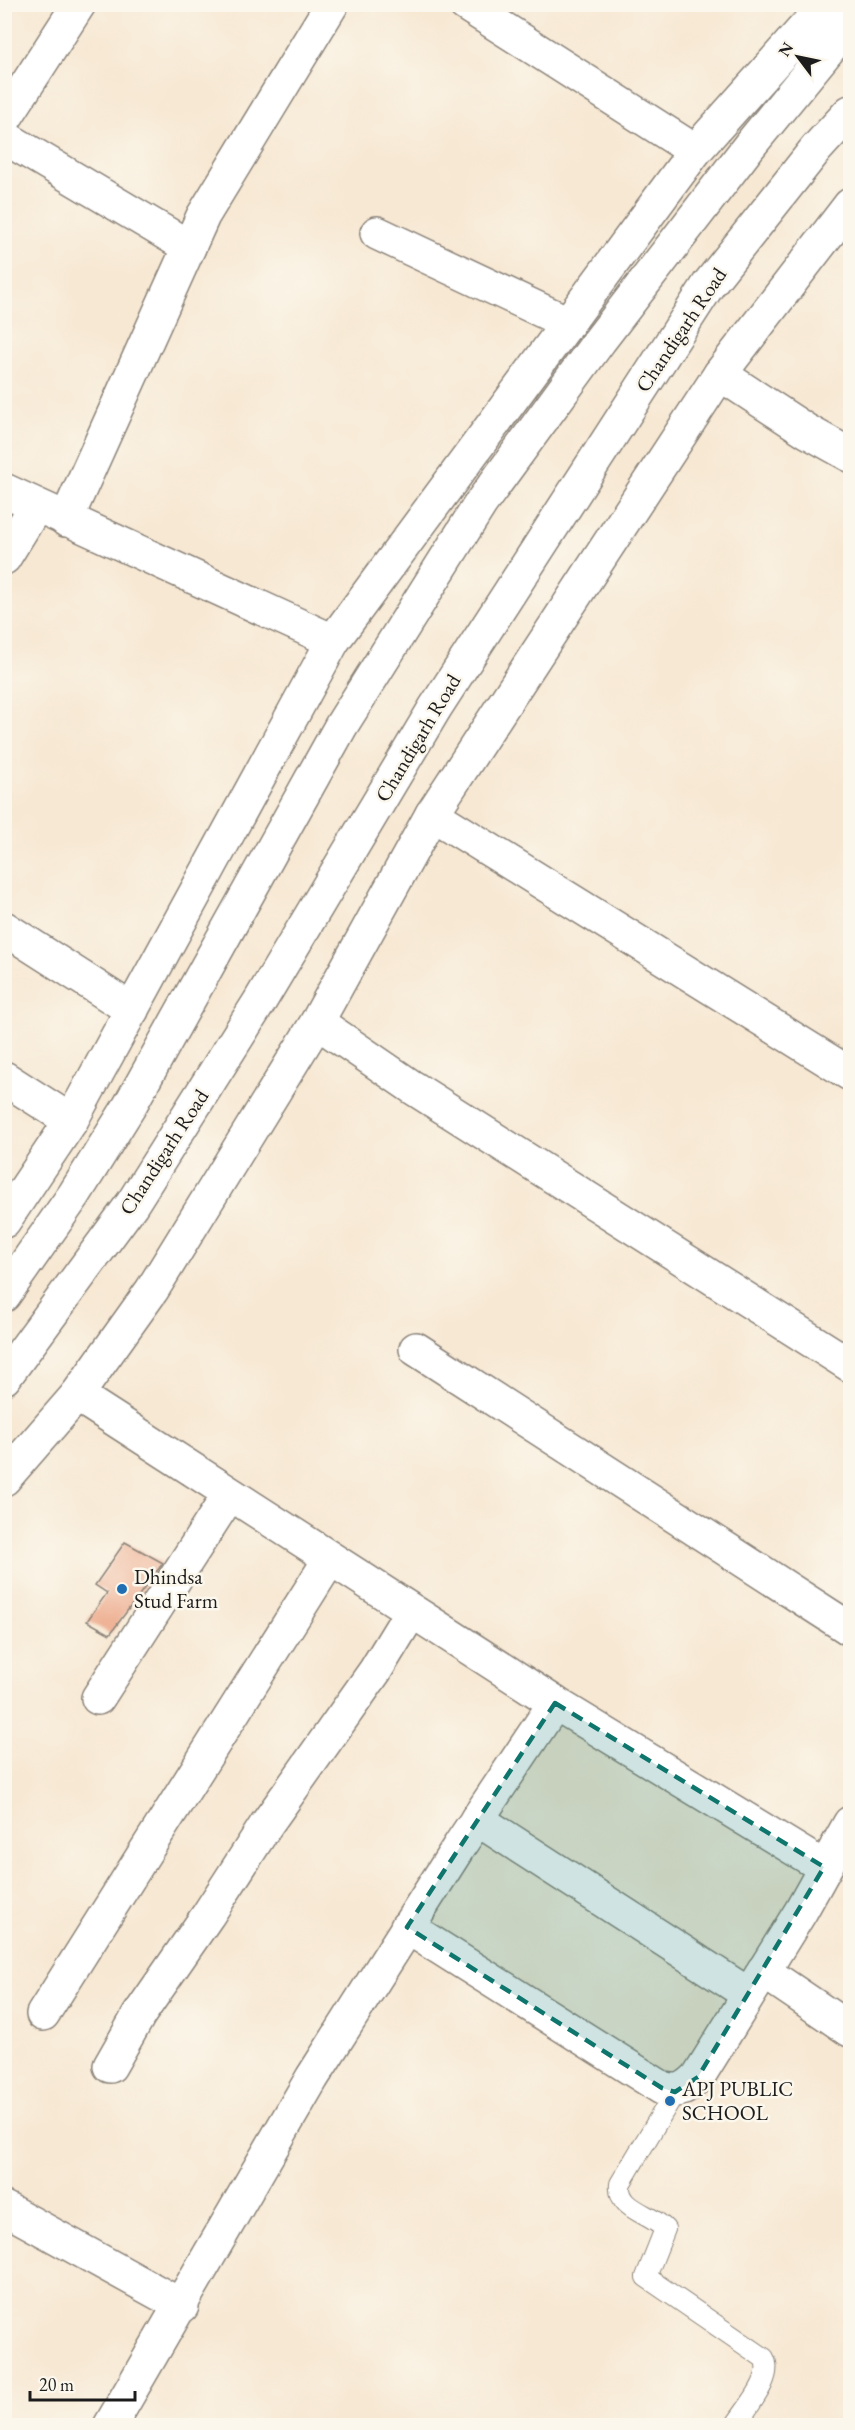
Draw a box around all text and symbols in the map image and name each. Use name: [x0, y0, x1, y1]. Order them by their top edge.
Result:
north arrow: [768, 27, 828, 87]
text: N: [773, 38, 798, 60]
street label: Chandigarh Road: [629, 262, 732, 397]
street label: Chandigarh Road: [369, 669, 467, 807]
street label: Chandigarh Road: [113, 1083, 214, 1220]
place label: Dhindsa Stud Farm: [134, 1563, 218, 1614]
marker: Dhindsa Stud Farm: [115, 1582, 129, 1596]
place label: APJ PUBLIC SCHOOL: [681, 2075, 793, 2126]
marker: APJ PUBLIC SCHOOL: [663, 2094, 677, 2108]
scale bar: [30, 2364, 135, 2402]
text: 20 m: [39, 2373, 74, 2396]

